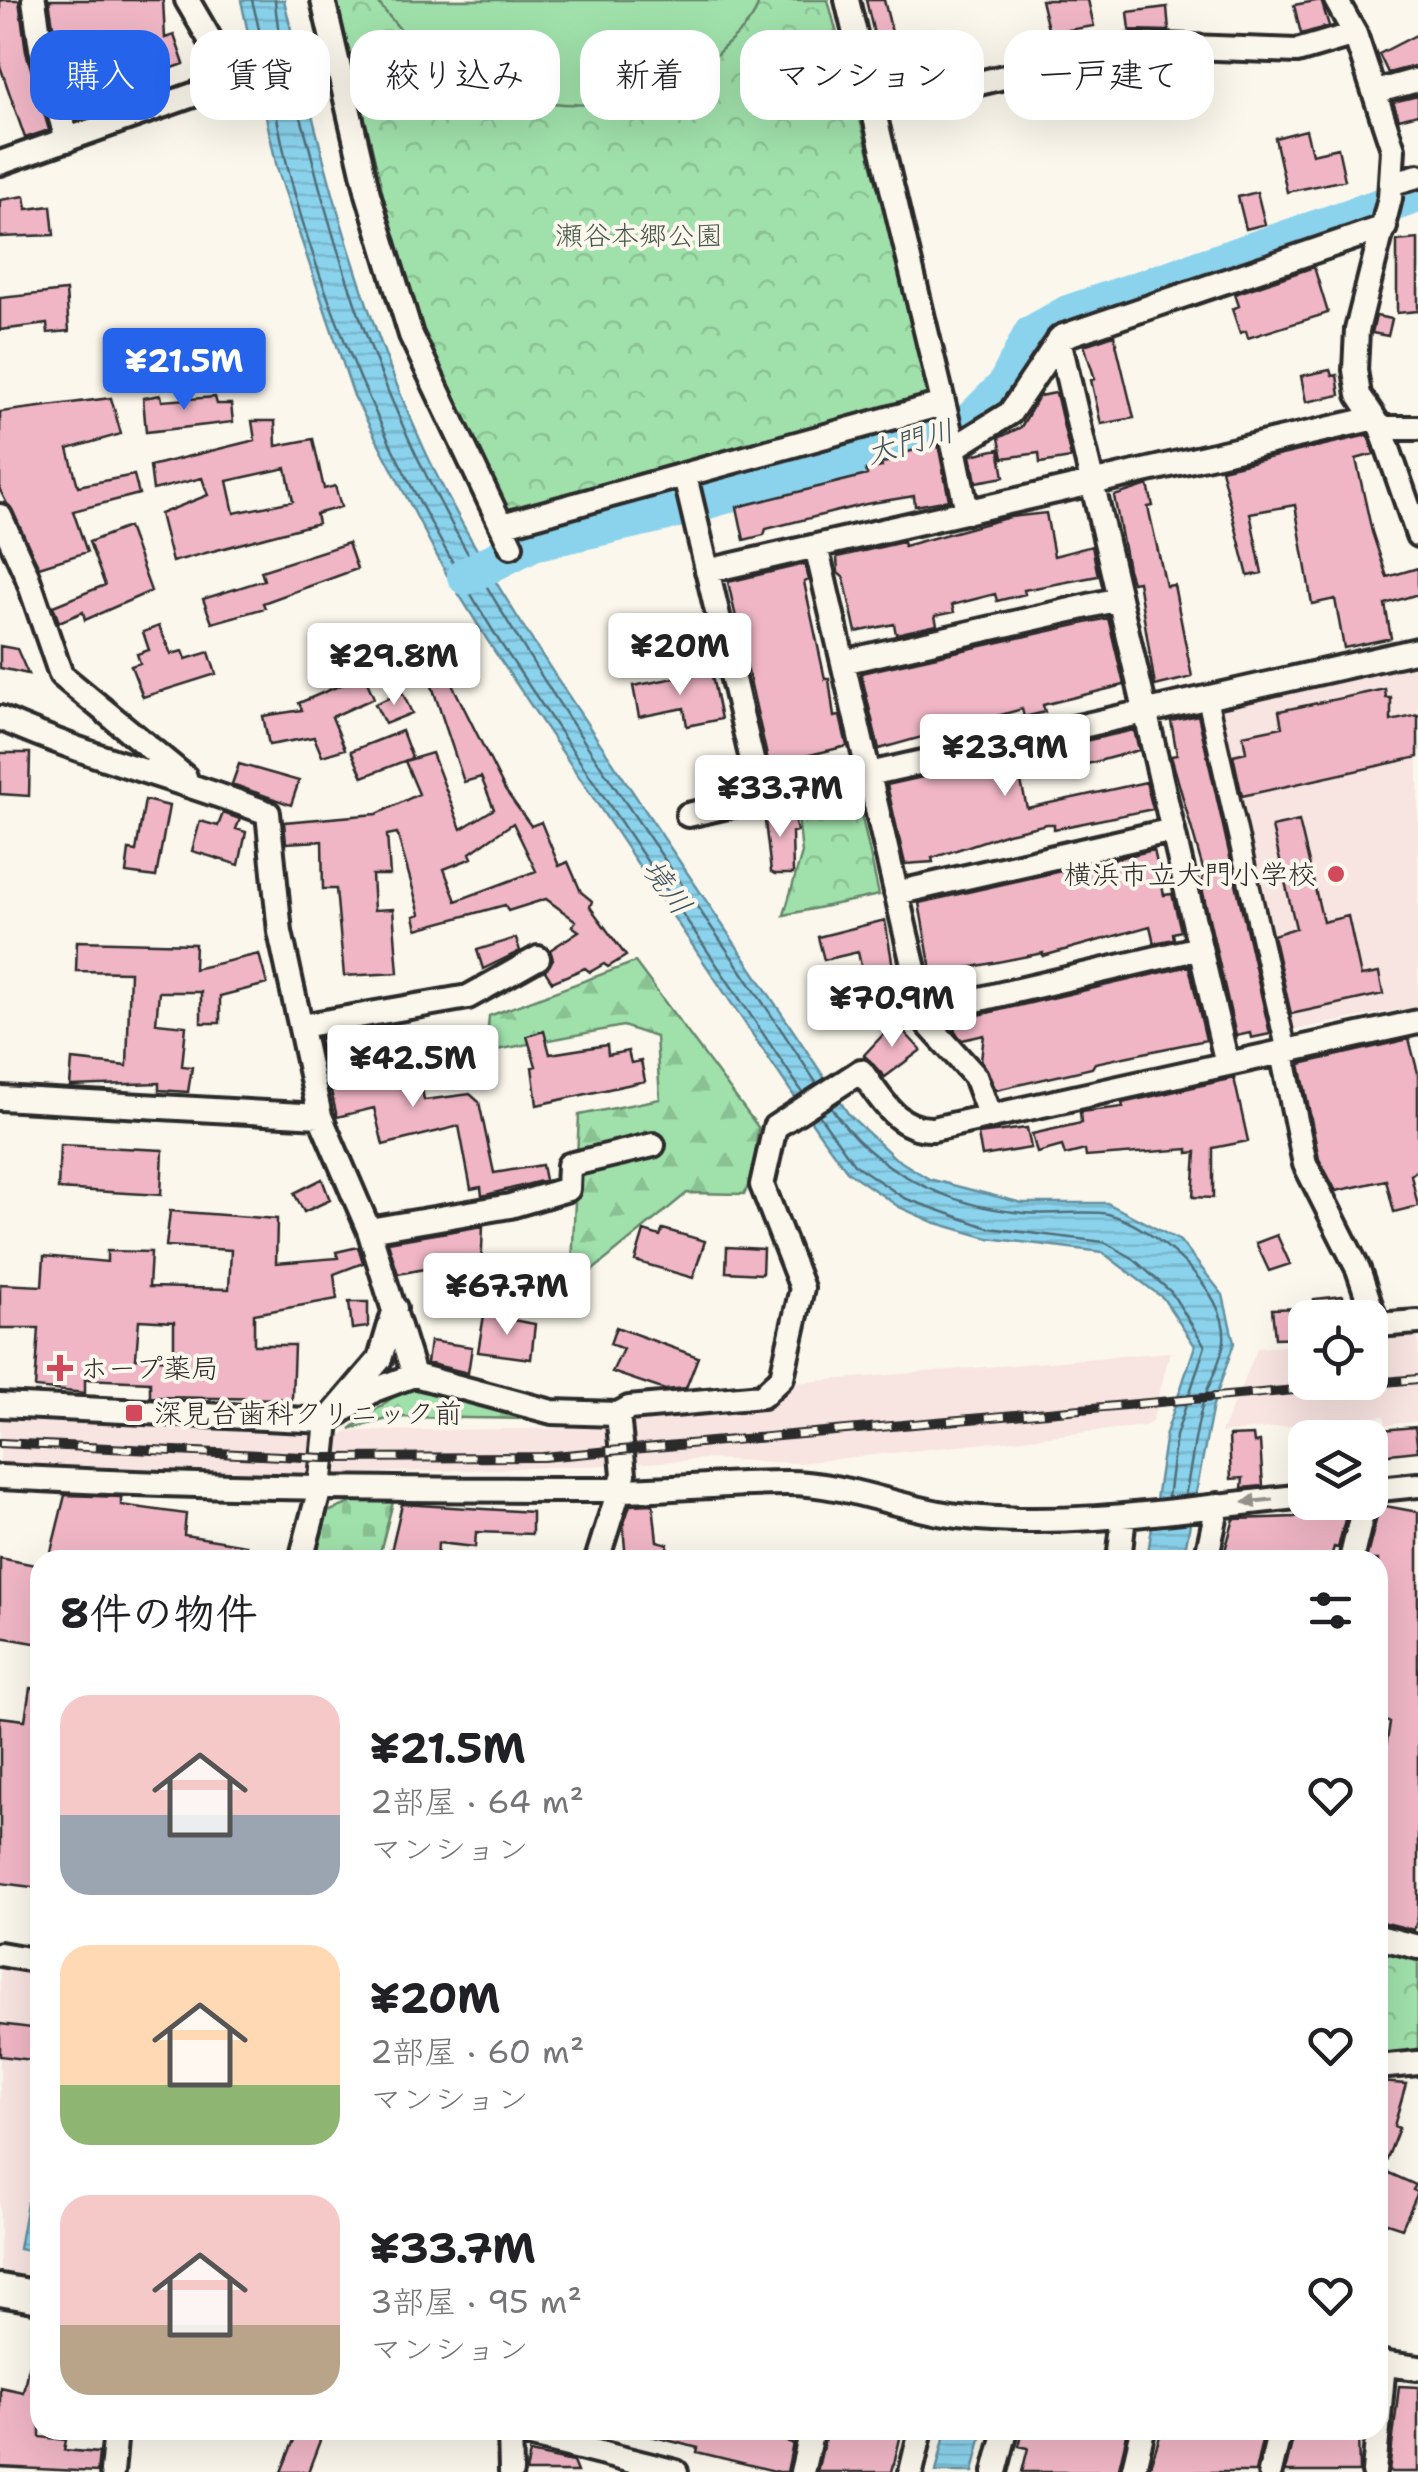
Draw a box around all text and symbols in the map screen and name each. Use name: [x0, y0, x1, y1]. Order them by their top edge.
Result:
chip: 購入: [30, 30, 170, 120]
chip: 賃貸: [190, 30, 330, 120]
chip: 絞り込み: [350, 30, 560, 120]
chip: 新着: [580, 30, 720, 120]
chip: マンション: [740, 30, 984, 120]
chip: 一戸建て: [1004, 30, 1214, 120]
park label: 瀬谷本郷公園: [555, 216, 723, 254]
pin: ¥21.5M: [103, 328, 265, 413]
text: ¥21.5M: [125, 339, 243, 382]
water label: 大門川: [861, 409, 959, 474]
pin: ¥20M: [621, 613, 739, 698]
pin: ¥29.8M: [313, 623, 475, 708]
text: ¥20M: [630, 624, 730, 667]
text: ¥29.8M: [329, 634, 459, 677]
pin: ¥23.9M: [924, 714, 1086, 799]
text: ¥23.9M: [942, 725, 1068, 768]
pin: ¥33.7M: [699, 755, 861, 840]
text: ¥33.7M: [717, 766, 843, 809]
water label: 境川: [633, 850, 702, 923]
place label: 横浜市立大門小学校: [1064, 855, 1316, 893]
marker: 横浜市立大門小学校: [1325, 863, 1347, 885]
pin: ¥70.9M: [811, 965, 973, 1050]
text: ¥70.9M: [829, 976, 955, 1019]
pin: ¥42.5M: [332, 1025, 494, 1110]
text: ¥42.5M: [349, 1036, 477, 1079]
pin: ¥67.7M: [426, 1253, 588, 1338]
text: ¥67.7M: [445, 1264, 569, 1307]
map controls: [1288, 1300, 1388, 1520]
button: locate: [1288, 1300, 1388, 1400]
place label: ホープ薬局: [80, 1349, 219, 1387]
marker: ホープ薬局: [49, 1357, 71, 1379]
place label: 深見台歯科クリニック前: [154, 1394, 462, 1432]
marker: 深見台歯科クリニック前: [123, 1402, 145, 1424]
button: layers: [1288, 1420, 1388, 1520]
one-way arrow: [1242, 1493, 1274, 1509]
icon: filters: [1303, 1583, 1358, 1638]
text: 8件の物件: [60, 1585, 257, 1641]
text: ¥21.5M: [370, 1720, 526, 1776]
icon: home: [140, 1735, 260, 1855]
icon: heart: [1303, 1768, 1358, 1823]
text: 2部屋 · 64 m²: [370, 1780, 584, 1823]
text: マンション: [370, 1827, 529, 1870]
text: ¥20M: [370, 1970, 501, 2026]
icon: home: [140, 1985, 260, 2105]
icon: heart: [1303, 2018, 1358, 2073]
text: 2部屋 · 60 m²: [370, 2030, 584, 2073]
text: マンション: [370, 2077, 529, 2120]
text: ¥33.7M: [370, 2220, 536, 2276]
icon: home: [140, 2235, 260, 2355]
icon: heart: [1303, 2268, 1358, 2323]
text: 3部屋 · 95 m²: [370, 2280, 582, 2323]
text: マンション: [370, 2327, 529, 2370]

